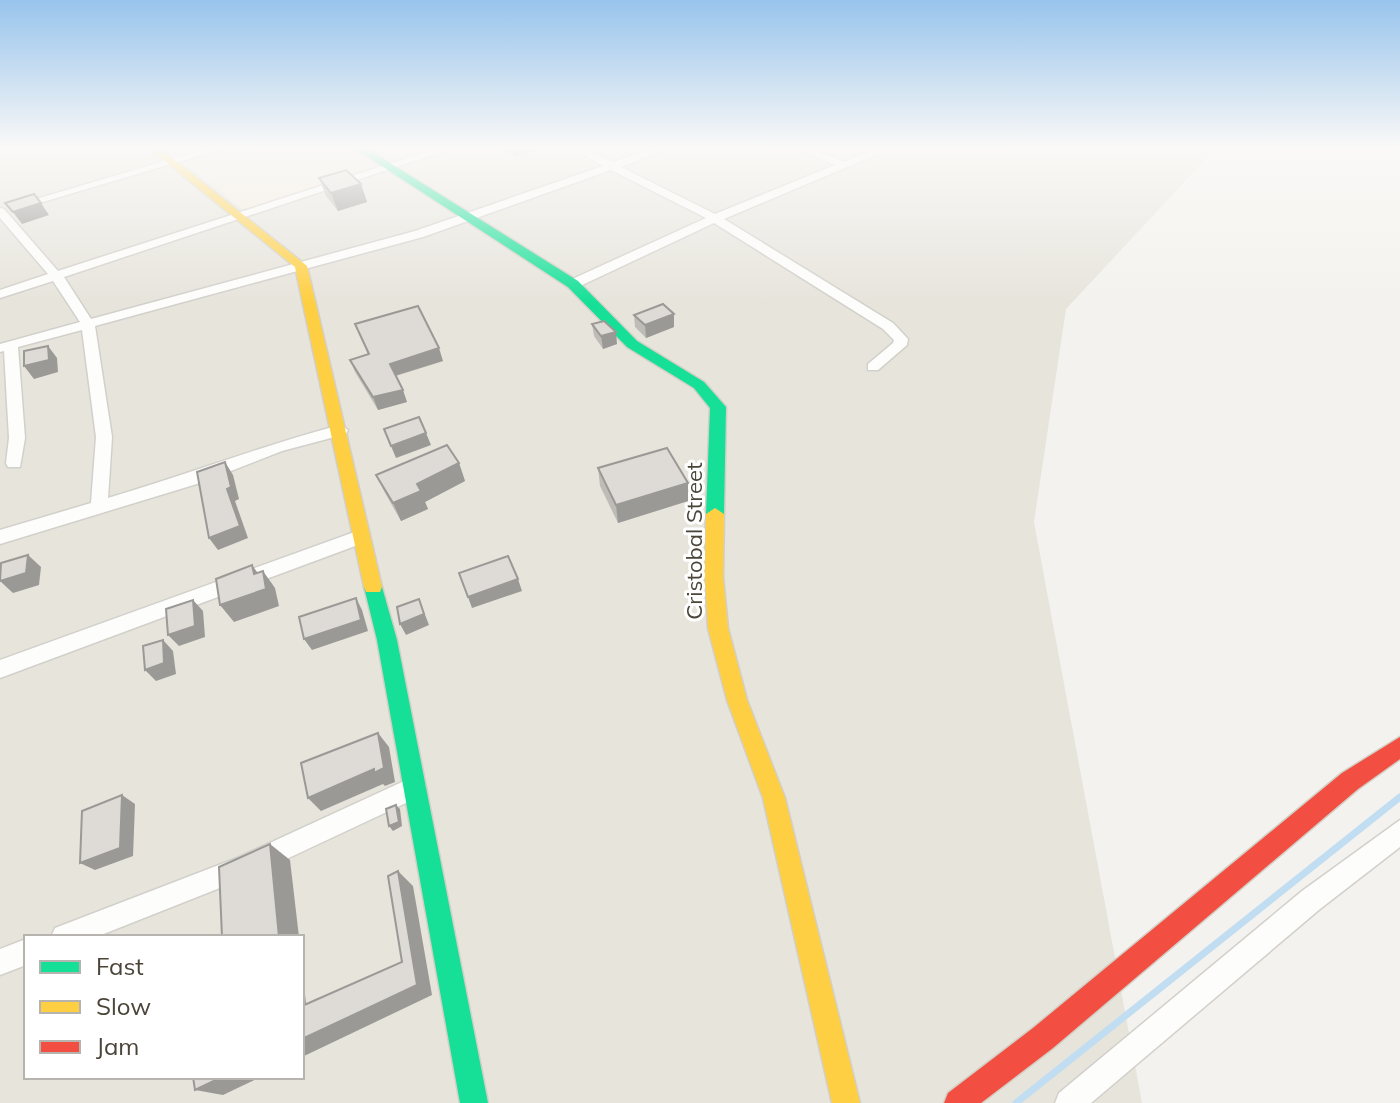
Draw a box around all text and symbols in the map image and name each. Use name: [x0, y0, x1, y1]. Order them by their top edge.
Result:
street label: Cristobal Street: [680, 462, 708, 620]
legend: [24, 935, 304, 1079]
text: Fast: [96, 951, 144, 981]
text: Slow: [96, 991, 151, 1021]
text: Jam: [96, 1031, 139, 1061]

